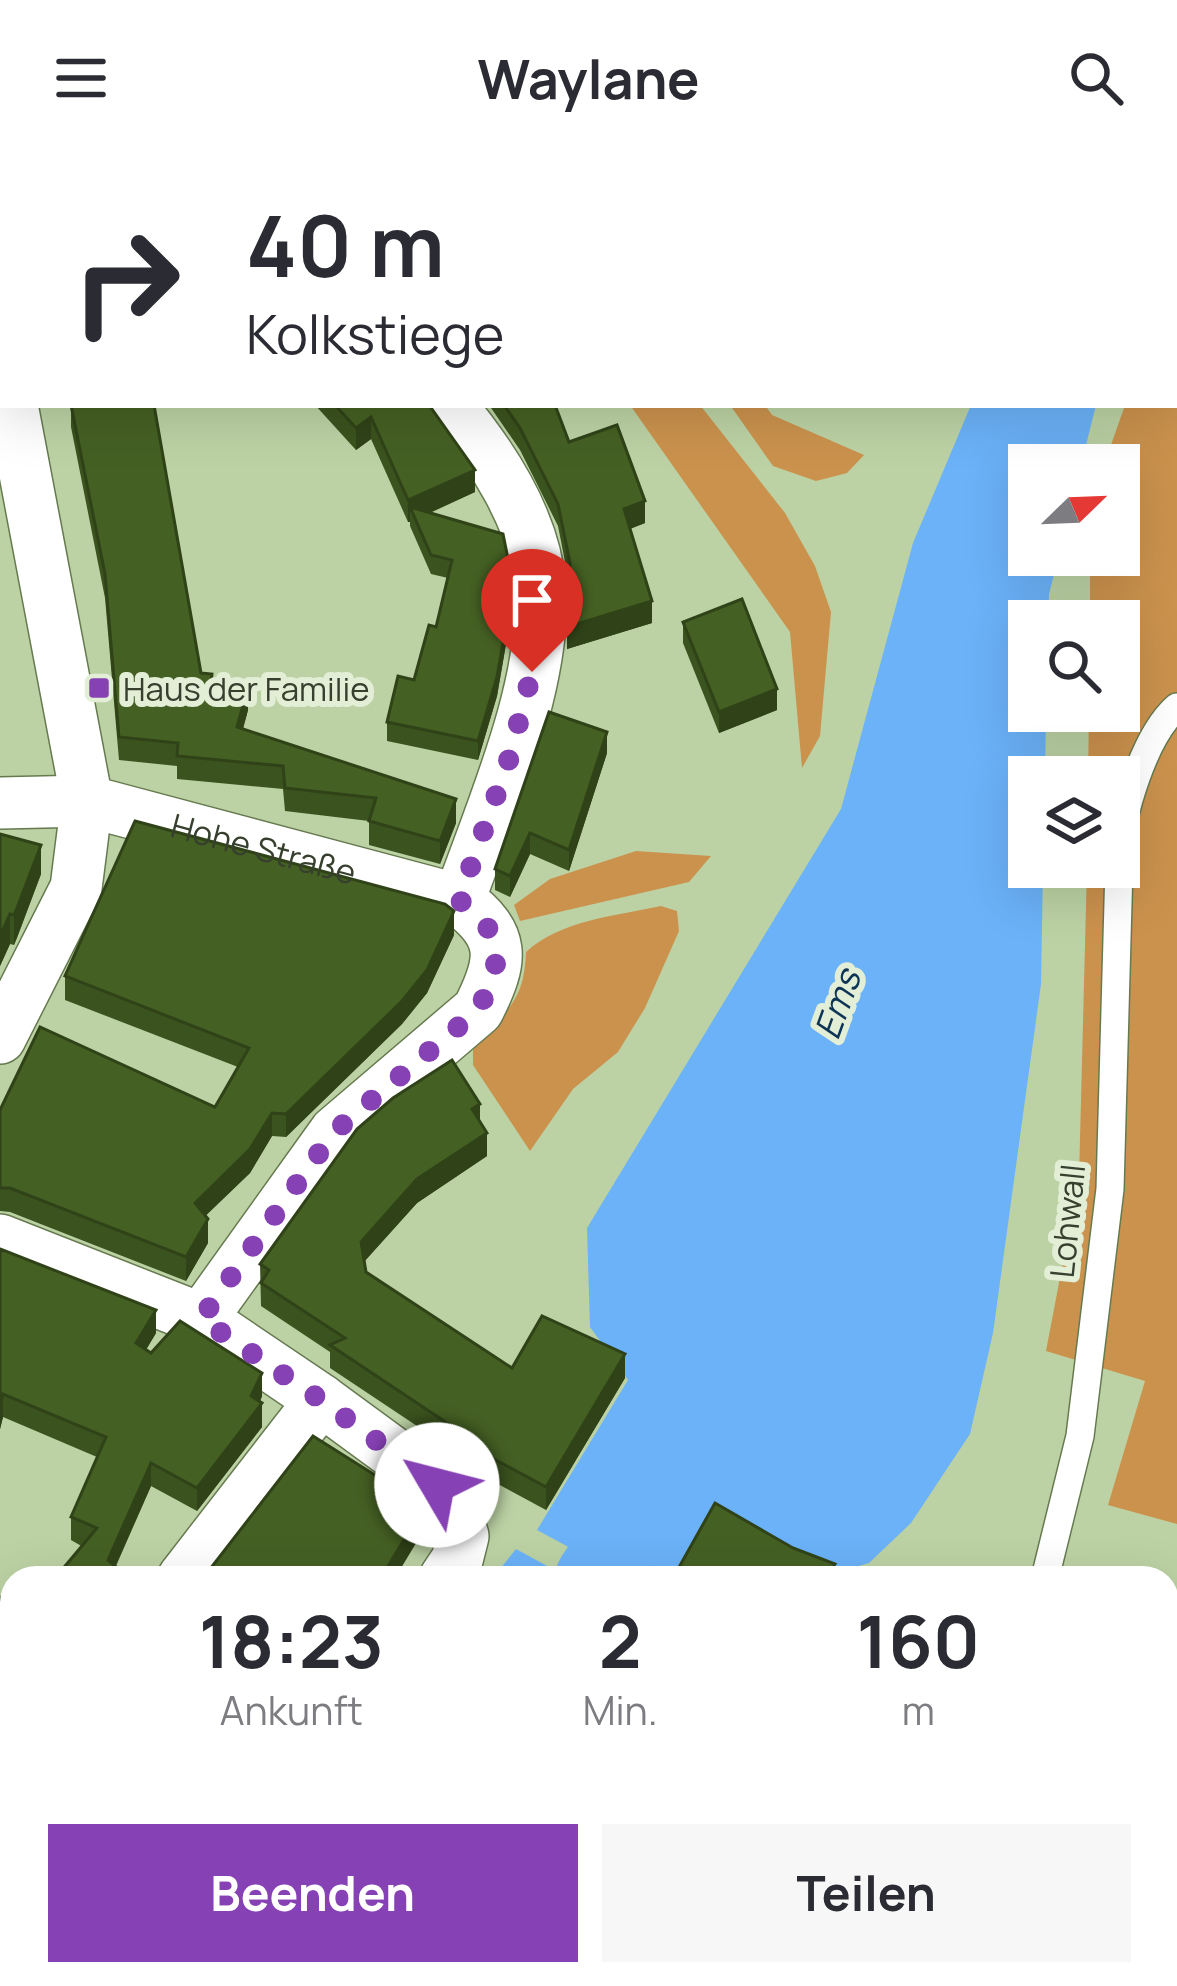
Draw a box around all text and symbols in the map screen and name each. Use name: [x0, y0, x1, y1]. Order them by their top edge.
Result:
text: Waylane: [477, 41, 700, 115]
icon: menu: [48, 45, 114, 111]
icon: search: [1063, 45, 1129, 111]
text: 40 m: [246, 187, 445, 302]
icon: right: [48, 204, 204, 360]
text: Kolkstiege: [246, 296, 504, 370]
north arrow: [1008, 444, 1140, 576]
map controls: [1008, 444, 1140, 888]
pin: [481, 549, 583, 672]
icon: arrive: [499, 567, 565, 633]
button: search: [1008, 600, 1140, 732]
place label: Haus der Familie: [123, 666, 369, 711]
marker: Haus der Familie: [86, 675, 112, 701]
button: layers: [1008, 756, 1140, 888]
street label: Hohe Straße: [166, 802, 361, 894]
water label: Ems: [802, 960, 873, 1045]
street label: Lohwall: [1039, 1162, 1095, 1280]
position arrow: [374, 1422, 500, 1548]
text: 18:23: [199, 1591, 384, 1690]
text: 2: [599, 1591, 642, 1690]
text: 160: [856, 1591, 980, 1690]
text: Ankunft: [220, 1683, 363, 1737]
text: Min.: [583, 1683, 658, 1737]
text: m: [902, 1683, 935, 1737]
button: Beenden: [48, 1824, 578, 1962]
button: Teilen: [602, 1824, 1131, 1962]

